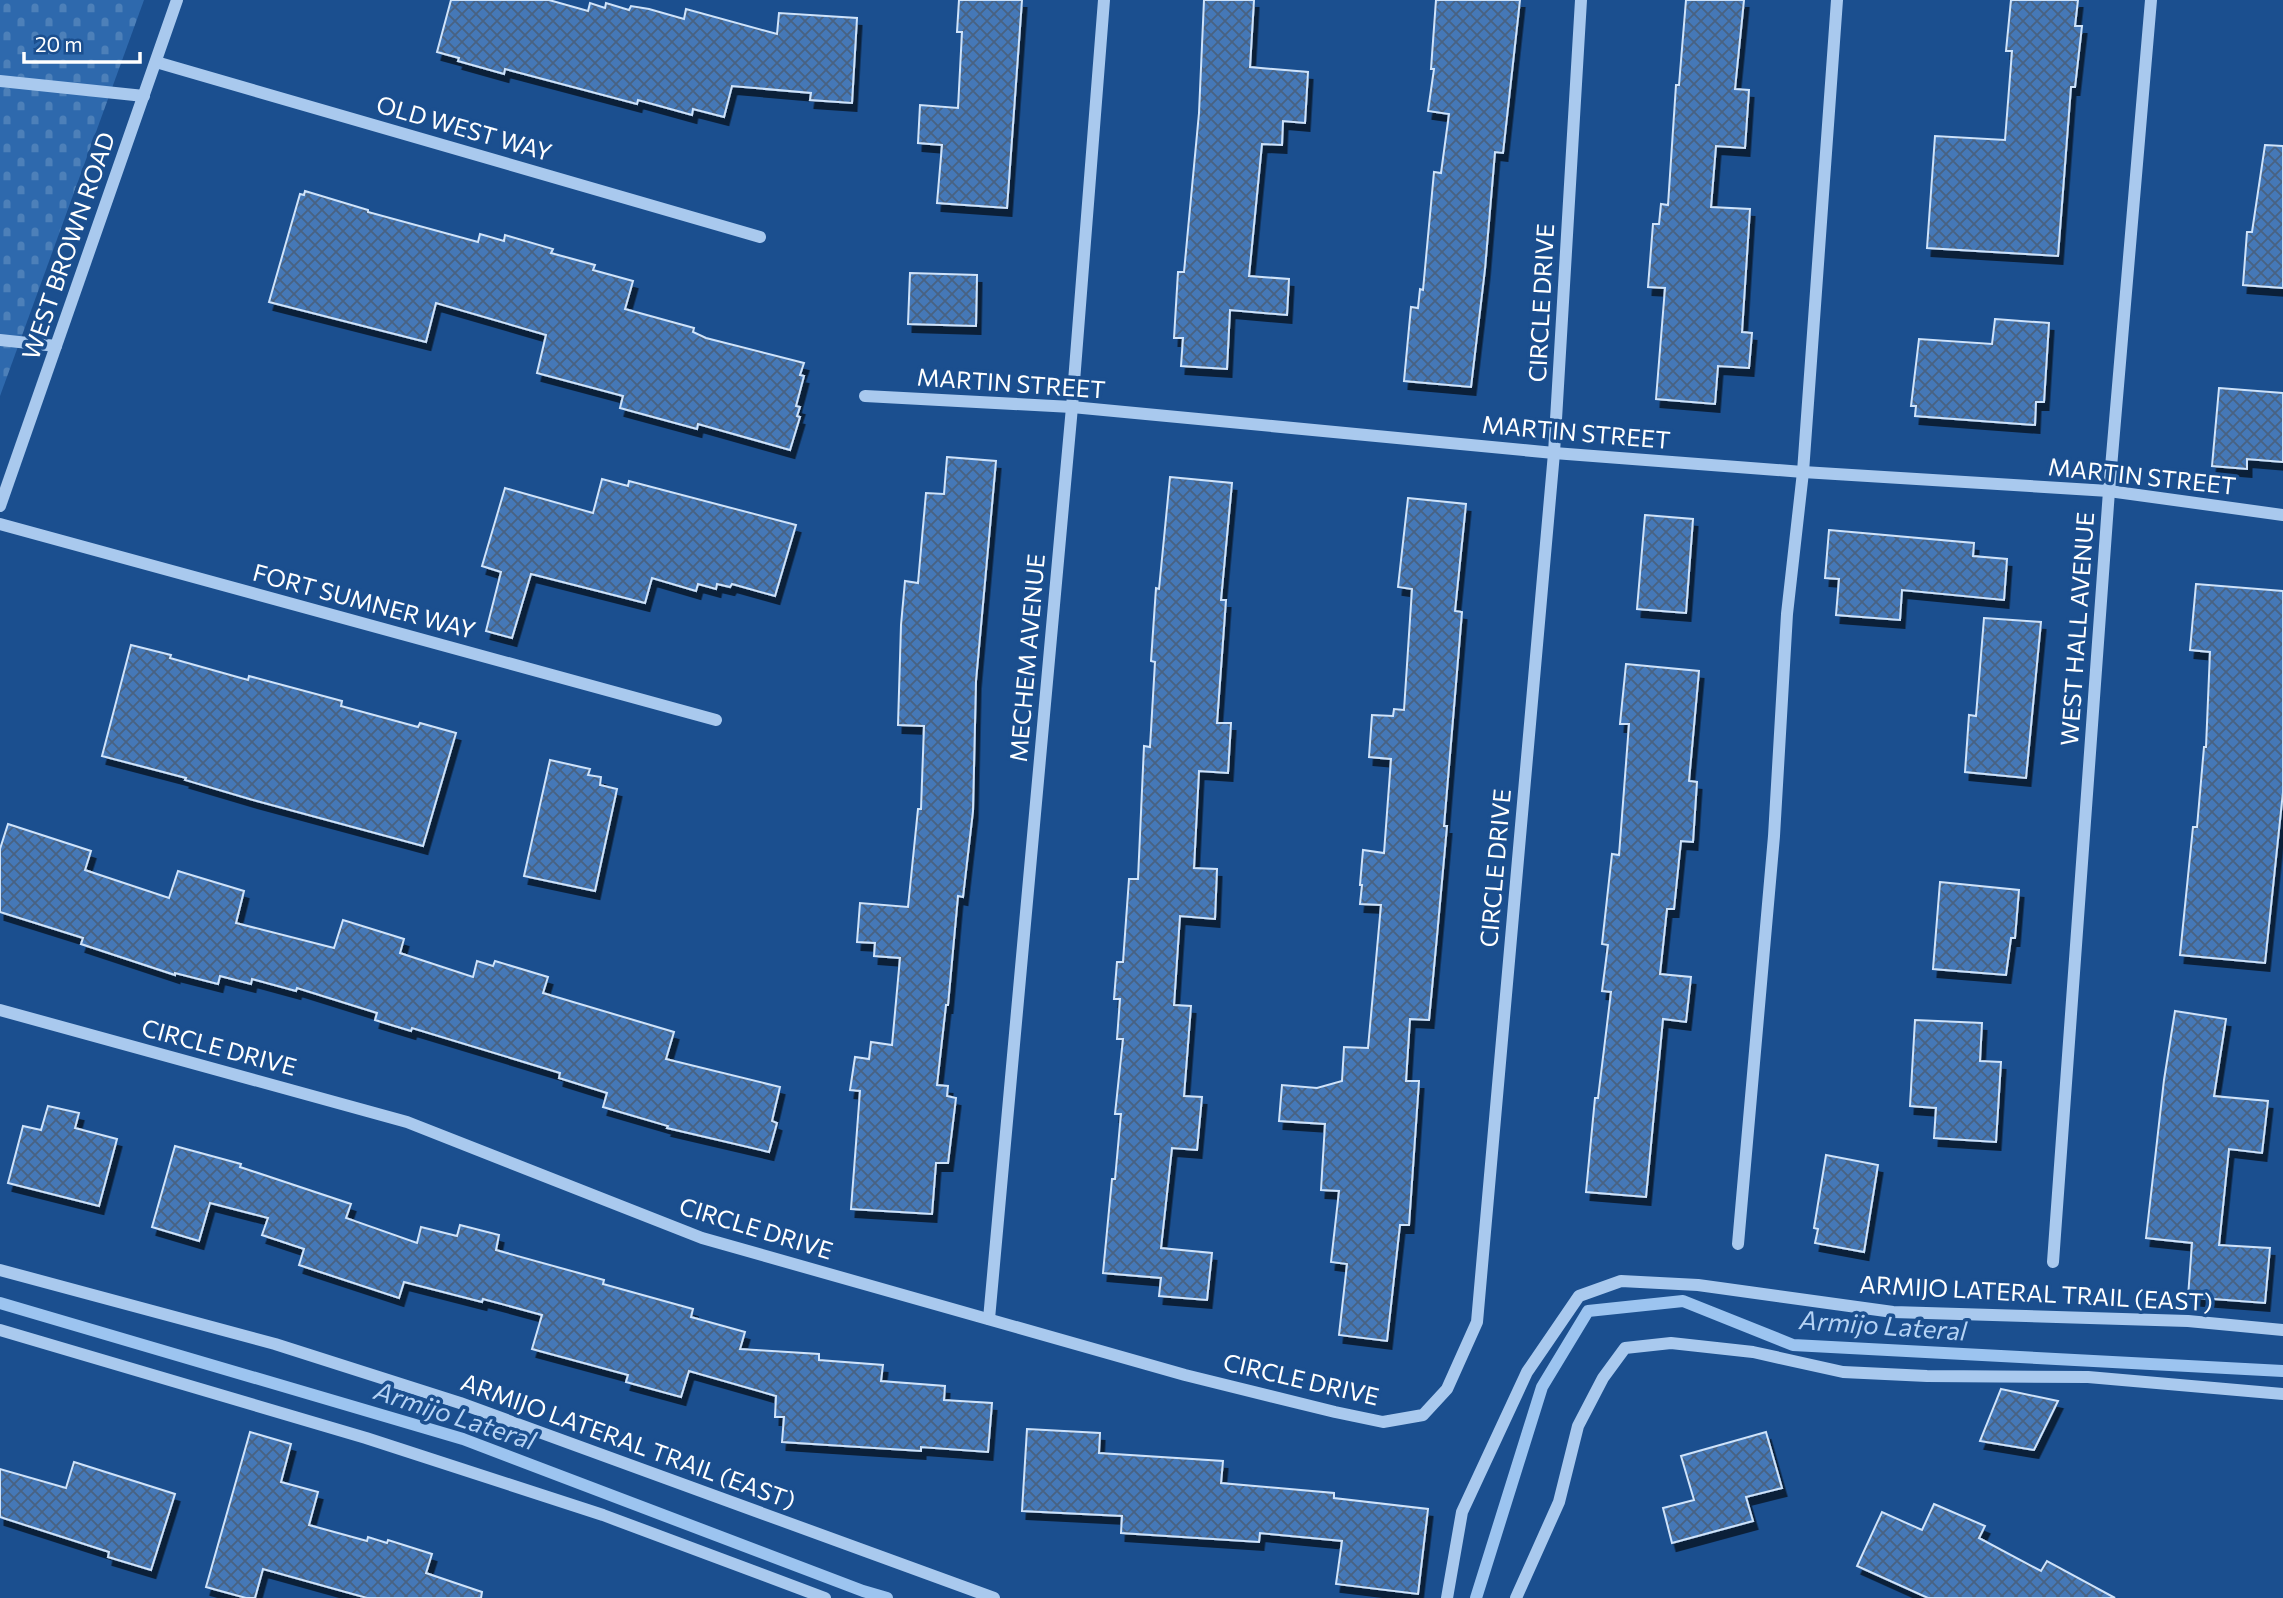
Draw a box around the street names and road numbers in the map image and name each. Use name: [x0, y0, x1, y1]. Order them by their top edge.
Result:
street label: OLD WEST WAY: [373, 89, 556, 167]
street label: WEST BROWN ROAD: [15, 128, 120, 363]
street label: CIRCLE DRIVE: [1522, 223, 1559, 383]
street label: MARTIN STREET: [916, 361, 1106, 404]
street label: MARTIN STREET: [1481, 409, 1672, 454]
street label: MARTIN STREET: [2047, 451, 2238, 500]
street label: WEST HALL AVENUE: [2054, 511, 2099, 747]
street label: MECHEM AVENUE: [1003, 553, 1050, 763]
street label: FORT SUMNER WAY: [250, 557, 479, 644]
street label: CIRCLE DRIVE: [1473, 787, 1516, 948]
street label: CIRCLE DRIVE: [139, 1012, 300, 1081]
street label: CIRCLE DRIVE: [676, 1190, 837, 1265]
street label: ARMIJO LATERAL TRAIL (EAST): [1859, 1269, 2214, 1316]
street label: CIRCLE DRIVE: [1221, 1347, 1382, 1411]
street label: ARMIJO LATERAL TRAIL (EAST): [457, 1366, 800, 1515]

